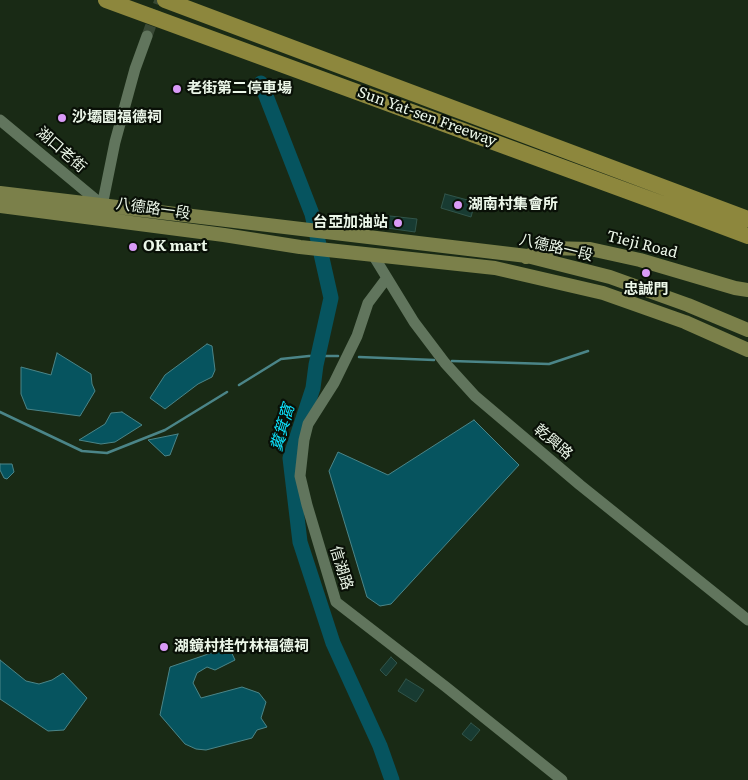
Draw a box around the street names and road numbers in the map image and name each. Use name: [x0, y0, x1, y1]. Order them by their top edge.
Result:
street label: Sun Yat-sen Freeway: [355, 83, 499, 151]
street label: 湖口老街: [32, 124, 90, 176]
street label: 八德路一段: [115, 195, 191, 223]
street label: Tieji Road: [605, 227, 679, 263]
street label: 八德路一段: [517, 231, 595, 265]
street label: 乾興路: [530, 421, 576, 463]
street label: 信湖路: [326, 544, 356, 592]

